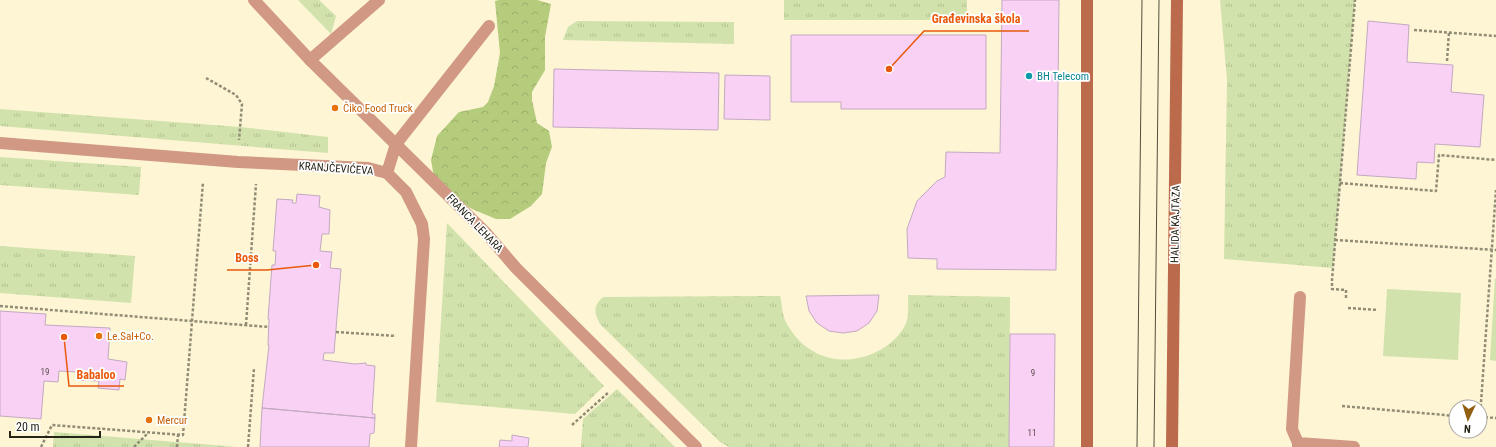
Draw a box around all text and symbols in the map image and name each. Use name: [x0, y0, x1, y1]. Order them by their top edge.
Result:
callout: Građevinska škola: [924, 7, 1029, 31]
text: Građevinska škola: [932, 12, 1021, 26]
place label: BH Telecom: [1037, 70, 1089, 83]
marker: BH Telecom: [1024, 71, 1034, 81]
place label: Čiko Food Truck: [343, 101, 413, 115]
marker: Čiko Food Truck: [330, 103, 340, 113]
street label: KRANJČEVIĆEVA: [298, 158, 374, 178]
street label: HALIDA KAJTAZA: [1168, 184, 1183, 263]
street label: FRANCA LEHARA: [444, 192, 506, 255]
callout: Boss: [227, 246, 267, 270]
text: Boss: [235, 251, 259, 265]
place label: Le.Sal+Co.: [107, 330, 154, 343]
marker: Le.Sal+Co.: [94, 331, 104, 341]
callout: Babaloo: [69, 362, 124, 386]
house number: 19: [41, 367, 49, 377]
text: Babaloo: [77, 368, 116, 382]
house number: 9: [1031, 368, 1035, 378]
north arrow: [1448, 399, 1488, 439]
scale bar: [10, 413, 100, 439]
place label: Mercur: [157, 414, 188, 427]
marker: Mercur: [144, 415, 154, 425]
text: 20 m: [16, 420, 40, 434]
text: N: [1463, 422, 1471, 435]
house number: 11: [1028, 428, 1036, 438]

